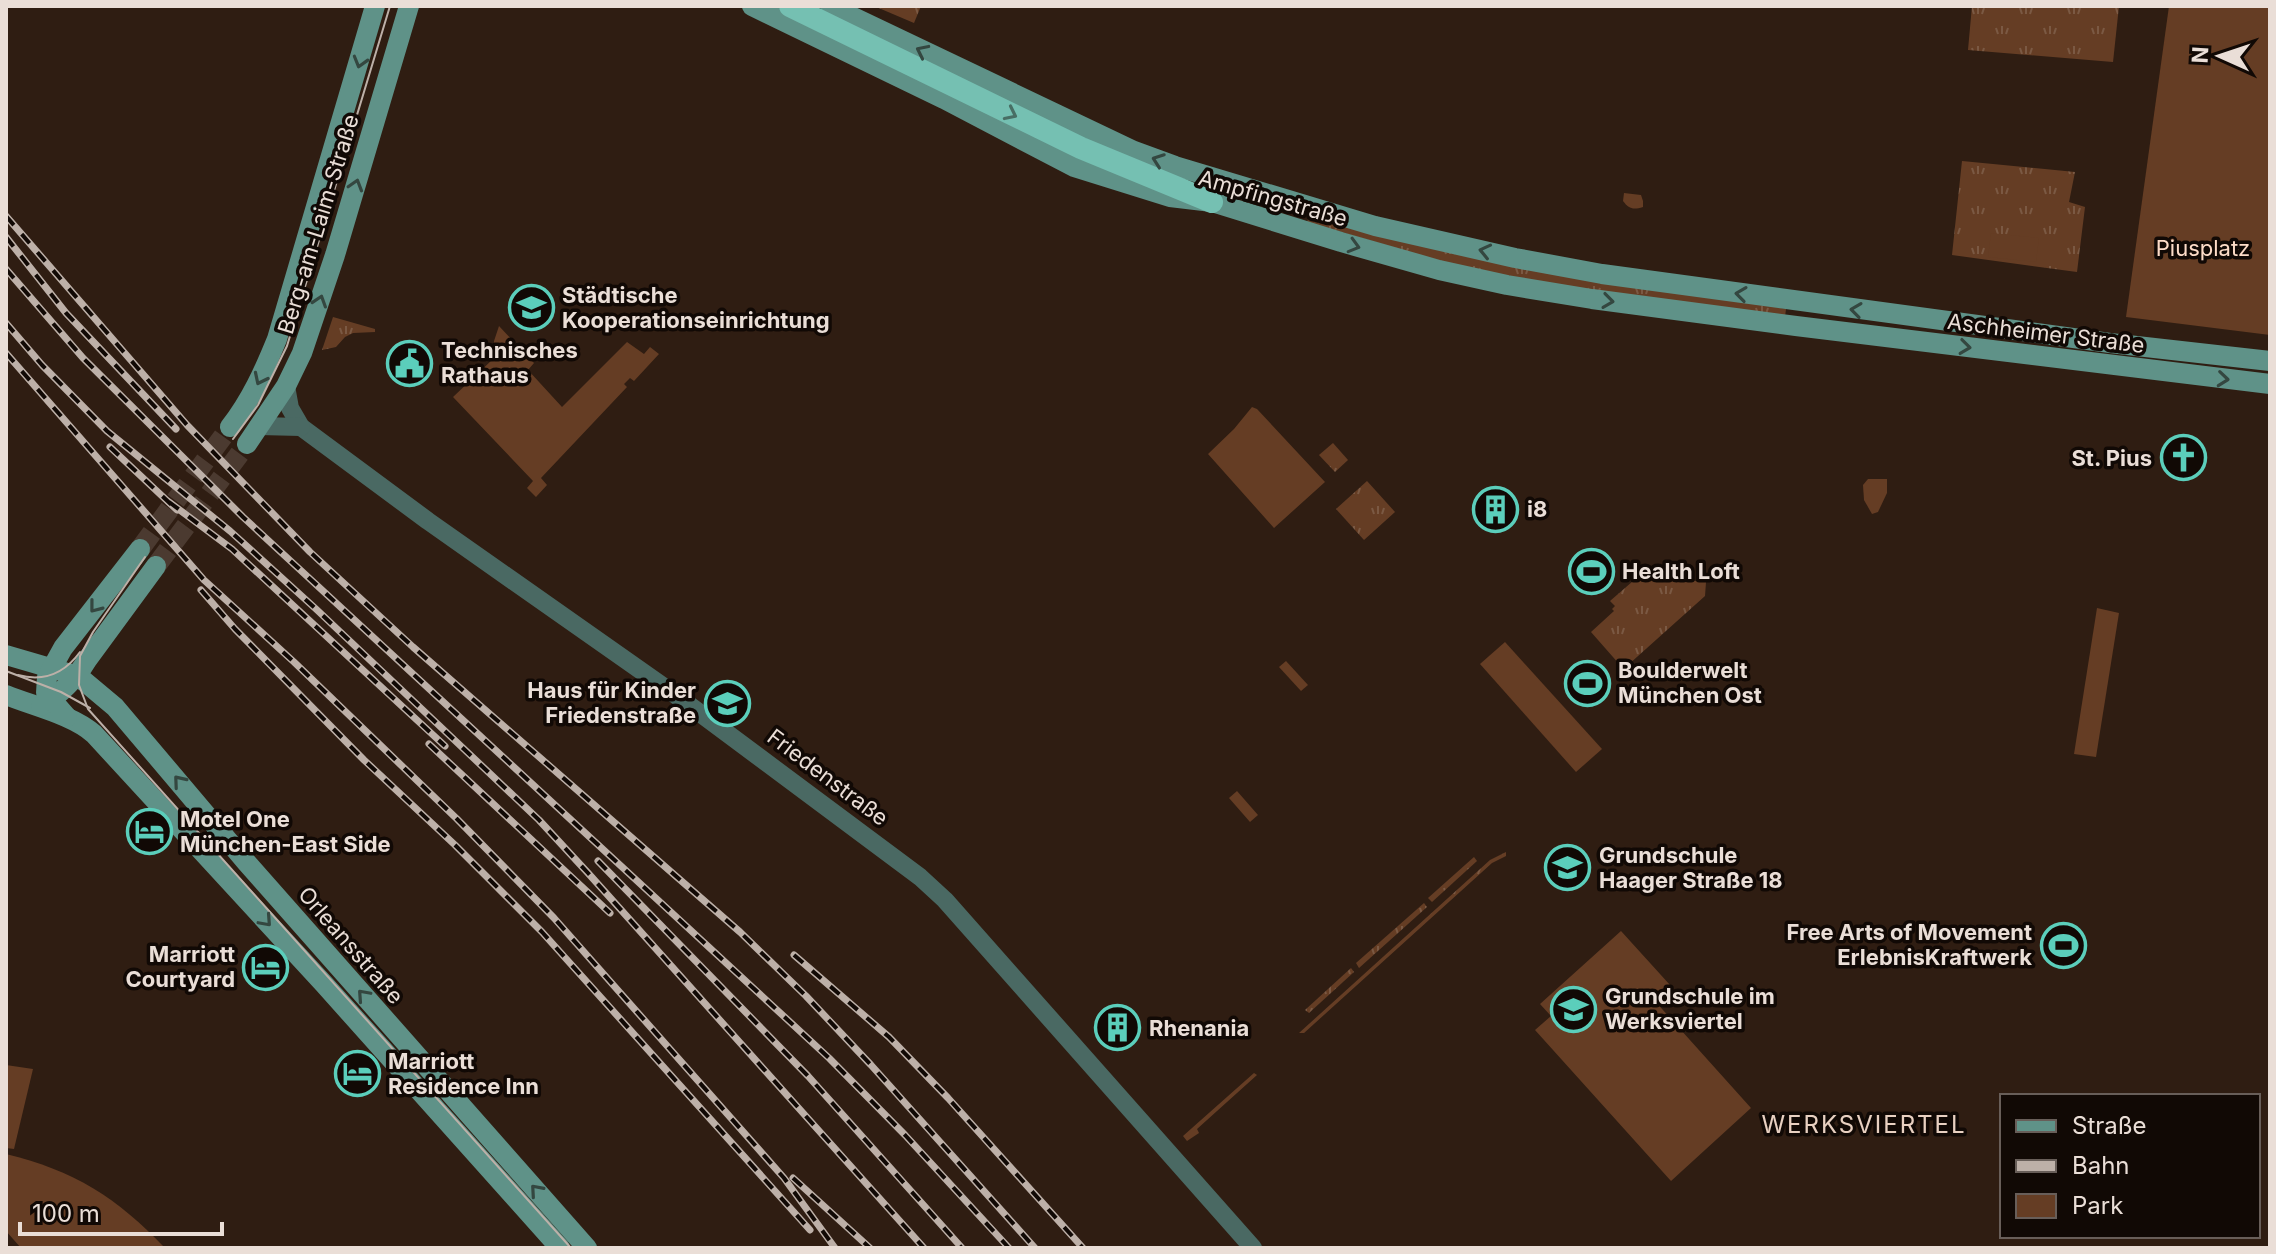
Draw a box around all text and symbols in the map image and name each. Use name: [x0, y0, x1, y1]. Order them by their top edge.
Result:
north arrow: [2180, 16, 2260, 96]
one-way arrow: [916, 45, 931, 61]
text: N: [2187, 46, 2213, 64]
one-way arrow: [352, 55, 369, 69]
one-way arrow: [1002, 104, 1017, 120]
street label: Berg-am-Laim-Straße: [272, 111, 364, 337]
one-way arrow: [1152, 153, 1166, 170]
street label: Ampfingstraße: [1196, 164, 1350, 232]
one-way arrow: [347, 179, 363, 193]
park label: Piusplatz: [2156, 235, 2250, 261]
one-way arrow: [1346, 237, 1360, 253]
one-way arrow: [1479, 243, 1492, 260]
place label: Städtische Kooperationseinrichtung: [562, 282, 830, 333]
school or university icon: Städtische Kooperationseinrichtung: [507, 284, 555, 332]
one-way arrow: [1735, 286, 1748, 303]
one-way arrow: [1601, 292, 1614, 309]
one-way arrow: [311, 295, 327, 308]
one-way arrow: [1849, 302, 1863, 319]
street label: Aschheimer Straße: [1946, 308, 2146, 358]
place label: Technisches Rathaus: [441, 337, 578, 388]
public building icon: Technisches Rathaus: [386, 339, 434, 387]
one-way arrow: [1959, 339, 1972, 356]
one-way arrow: [254, 370, 270, 385]
one-way arrow: [2217, 370, 2230, 387]
church icon: St. Pius: [2159, 434, 2207, 482]
place label: St. Pius: [2071, 445, 2152, 471]
building icon: i8: [1472, 485, 1520, 533]
place label: i8: [1527, 496, 1547, 522]
sports icon: Health Loft: [1567, 547, 1615, 595]
place label: Health Loft: [1622, 558, 1740, 584]
one-way arrow: [90, 598, 104, 613]
place label: Boulderwelt München Ost: [1618, 657, 1762, 708]
sports icon: Boulderwelt München Ost: [1563, 659, 1611, 707]
place label: Haus für Kinder Friedenstraße: [527, 677, 696, 728]
school or university icon: Haus für Kinder Friedenstraße: [703, 679, 751, 727]
street label: Friedenstraße: [763, 723, 893, 831]
one-way arrow: [174, 776, 189, 791]
place label: Motel One München-East Side: [180, 806, 391, 857]
hotel icon: Motel One München-East Side: [125, 808, 173, 856]
place label: Grundschule Haager Straße 18: [1599, 842, 1783, 893]
school or university icon: Grundschule Haager Straße 18: [1544, 844, 1592, 892]
street label: Orleansstraße: [293, 881, 409, 1009]
one-way arrow: [257, 912, 271, 927]
place label: Free Arts of Movement ErlebnisKraftwerk: [1787, 919, 2032, 970]
sports icon: Free Arts of Movement ErlebnisKraftwerk: [2039, 921, 2087, 969]
place label: Marriott Courtyard: [126, 941, 235, 992]
hotel icon: Marriott Courtyard: [242, 943, 290, 991]
place label: Grundschule im Werksviertel: [1605, 983, 1775, 1034]
school or university icon: Grundschule im Werksviertel: [1550, 985, 1598, 1033]
one-way arrow: [359, 989, 373, 1004]
building icon: Rhenania: [1094, 1004, 1142, 1052]
place label: Rhenania: [1149, 1015, 1249, 1041]
place label: Marriott Residence Inn: [388, 1048, 539, 1099]
hotel icon: Marriott Residence Inn: [333, 1050, 381, 1098]
legend: [2000, 1094, 2260, 1238]
district label: WERKSVIERTEL: [1761, 1110, 1967, 1139]
text: Straße: [2072, 1111, 2147, 1140]
text: Bahn: [2072, 1151, 2130, 1180]
one-way arrow: [531, 1184, 545, 1199]
scale bar: [20, 1186, 222, 1236]
text: Park: [2072, 1191, 2123, 1220]
text: 100 m: [32, 1199, 100, 1228]

